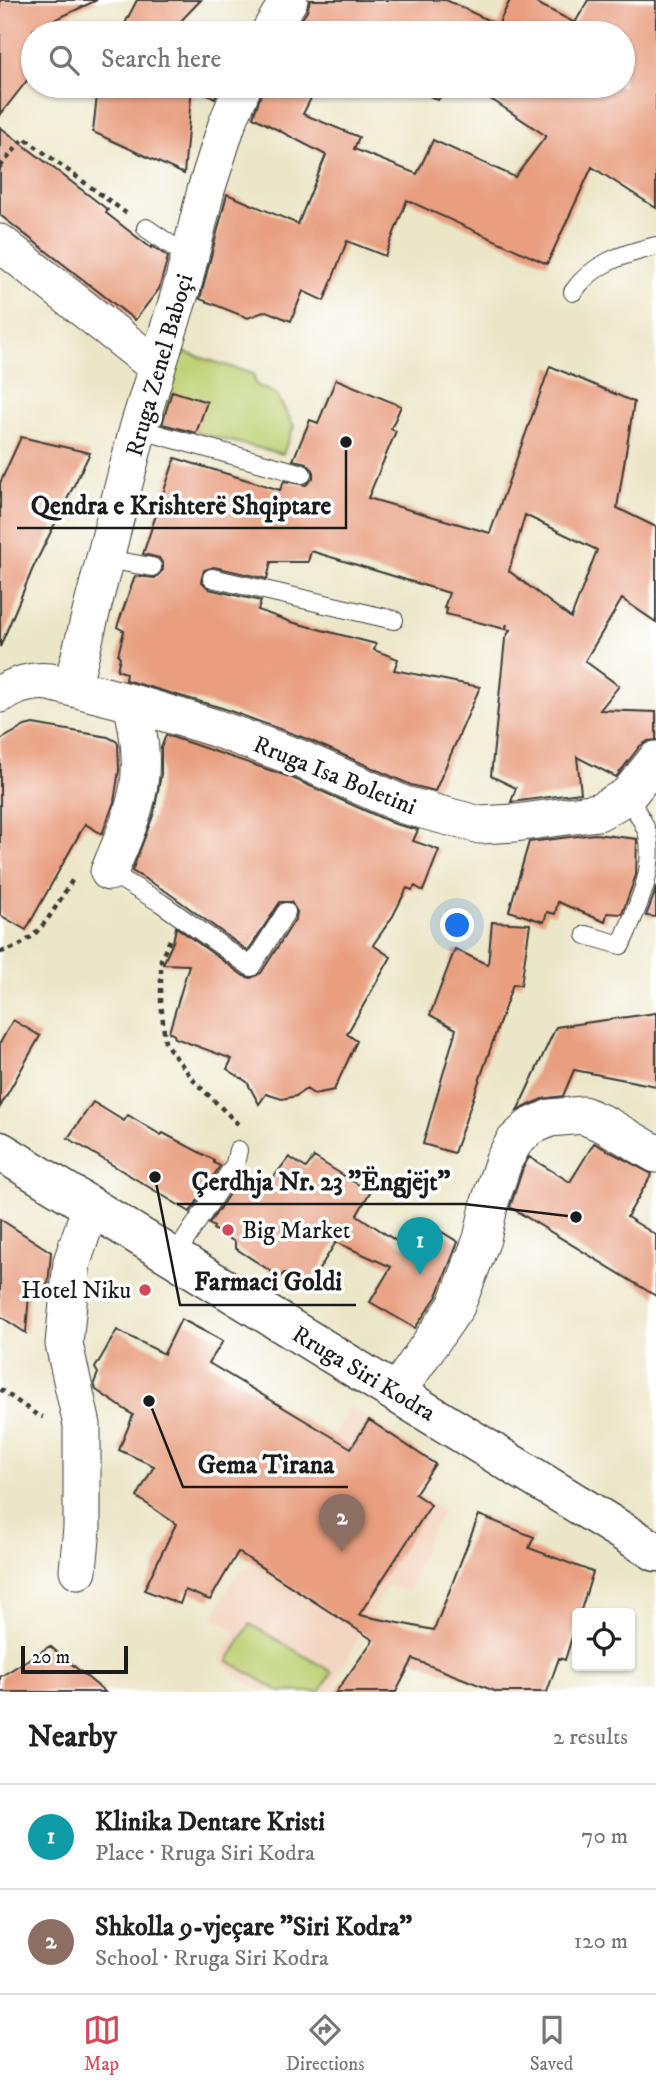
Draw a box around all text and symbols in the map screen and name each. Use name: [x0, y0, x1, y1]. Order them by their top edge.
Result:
search box: [21, 21, 635, 98]
icon: search: [45, 41, 83, 79]
text: Search here: [101, 43, 221, 76]
street label: Rruga Zenel Baboçi: [120, 271, 200, 460]
callout: Qendra e Krishterë Shqiptare: [17, 481, 346, 528]
text: Qendra e Krishterë Shqiptare: [31, 490, 332, 523]
street label: Rruga Isa Boletini: [249, 730, 421, 822]
your location: [440, 908, 474, 942]
callout: Çerdhja Nr. 23 "Ëngjëjt": [177, 1157, 464, 1204]
text: Çerdhja Nr. 23 "Ëngjëjt": [192, 1165, 451, 1199]
place label: Big Market: [242, 1216, 351, 1246]
pin: 1: [397, 1217, 443, 1275]
marker: Big Market: [220, 1222, 236, 1238]
callout: Farmaci Goldi: [180, 1258, 356, 1305]
text: Farmaci Goldi: [194, 1266, 342, 1299]
place label: Hotel Niku: [21, 1276, 131, 1306]
marker: Hotel Niku: [137, 1282, 153, 1298]
street label: Rruga Siri Kodra: [286, 1319, 441, 1429]
callout: Gema Tirana: [183, 1440, 348, 1487]
text: Gema Tirana: [198, 1449, 335, 1482]
pin: 2: [319, 1494, 365, 1552]
map controls: [572, 1608, 635, 1671]
button: locate: [572, 1608, 635, 1671]
scale bar: [21, 1643, 128, 1675]
text: 20 m: [32, 1646, 70, 1669]
text: Nearby: [28, 1719, 117, 1756]
text: 2 results: [553, 1723, 628, 1752]
text: Klinika Dentare Kristi: [95, 1806, 325, 1839]
text: 1: [47, 1822, 55, 1851]
text: 70 m: [581, 1822, 628, 1851]
text: Place · Rruga Siri Kodra: [95, 1839, 315, 1868]
text: Shkolla 9-vjeçare "Siri Kodra": [95, 1911, 412, 1944]
text: 2: [45, 1927, 57, 1956]
text: 120 m: [574, 1927, 628, 1956]
text: School · Rruga Siri Kodra: [95, 1944, 329, 1973]
tab: Map: [83, 2011, 121, 2076]
tab: Directions: [286, 2011, 365, 2076]
tab: Saved: [530, 2011, 573, 2076]

